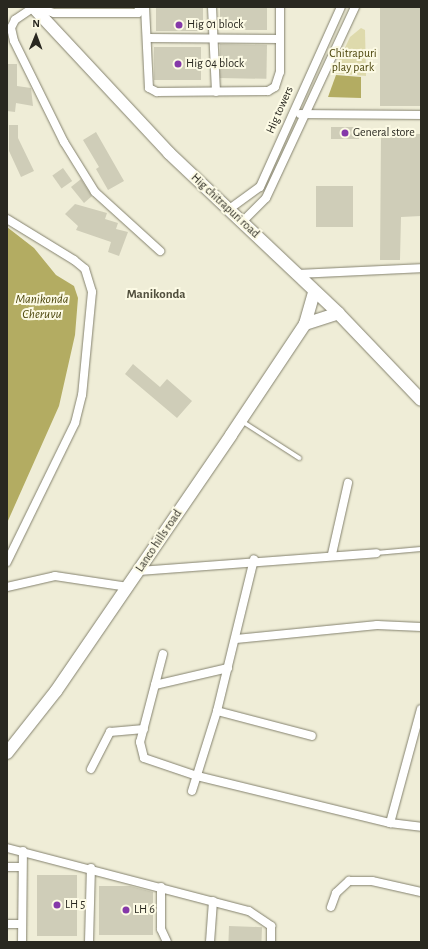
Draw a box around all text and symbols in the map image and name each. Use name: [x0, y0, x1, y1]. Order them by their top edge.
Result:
north arrow: [16, 16, 56, 56]
text: N: [32, 18, 40, 29]
place label: Hig 01 block: [187, 18, 243, 32]
marker: Hig 01 block: [174, 20, 184, 30]
park label: Chitrapuri play park: [329, 47, 377, 75]
place label: Hig 04 block: [186, 57, 244, 71]
marker: Hig 04 block: [173, 59, 183, 69]
street label: Hig towers: [263, 84, 297, 136]
place label: General store: [353, 126, 415, 140]
marker: General store: [340, 128, 350, 138]
street label: Hig chitrapuri road: [188, 171, 262, 241]
district label: Manikonda: [126, 287, 186, 303]
water label: Manikonda Cheruvu: [16, 293, 68, 324]
street label: Lanco hills road: [133, 507, 185, 575]
place label: LH 5: [65, 898, 85, 912]
marker: LH 5: [52, 900, 62, 910]
place label: LH 6: [134, 903, 155, 917]
marker: LH 6: [121, 905, 131, 915]

